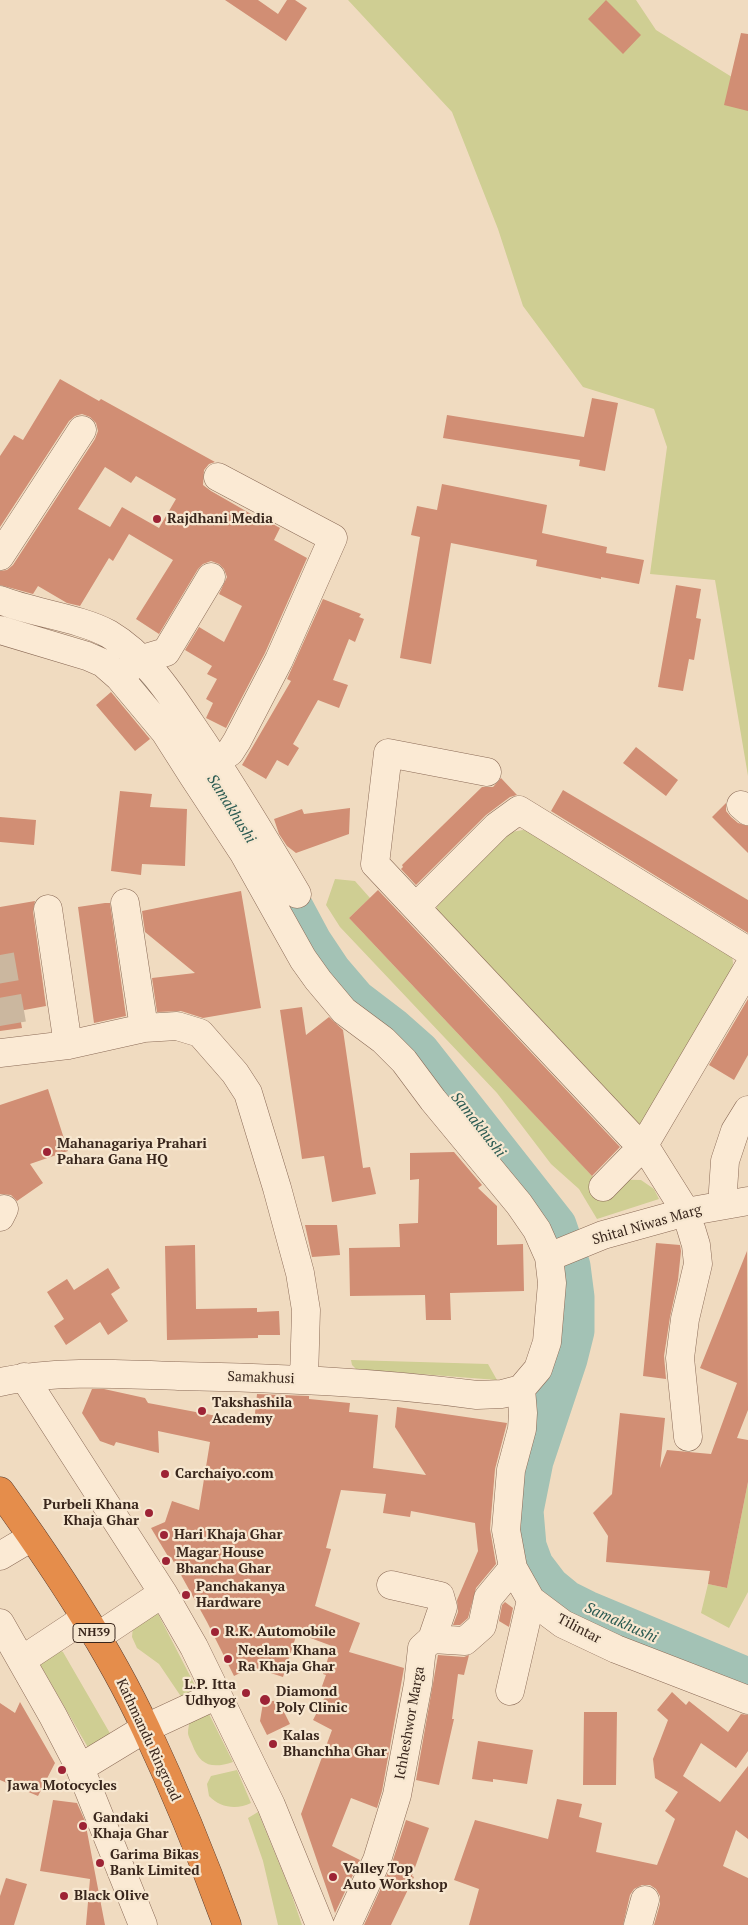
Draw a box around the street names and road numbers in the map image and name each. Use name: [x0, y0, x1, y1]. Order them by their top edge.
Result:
street label: Shital Niwas Marg: [590, 1201, 704, 1249]
street label: Samakhusi: [227, 1368, 295, 1388]
street label: Tilintar: [554, 1610, 604, 1648]
road number: NH39: [73, 1624, 115, 1642]
street label: Ichheshwor Marga: [392, 1665, 428, 1781]
street label: Kathmandu Ringroad: [112, 1676, 184, 1804]

